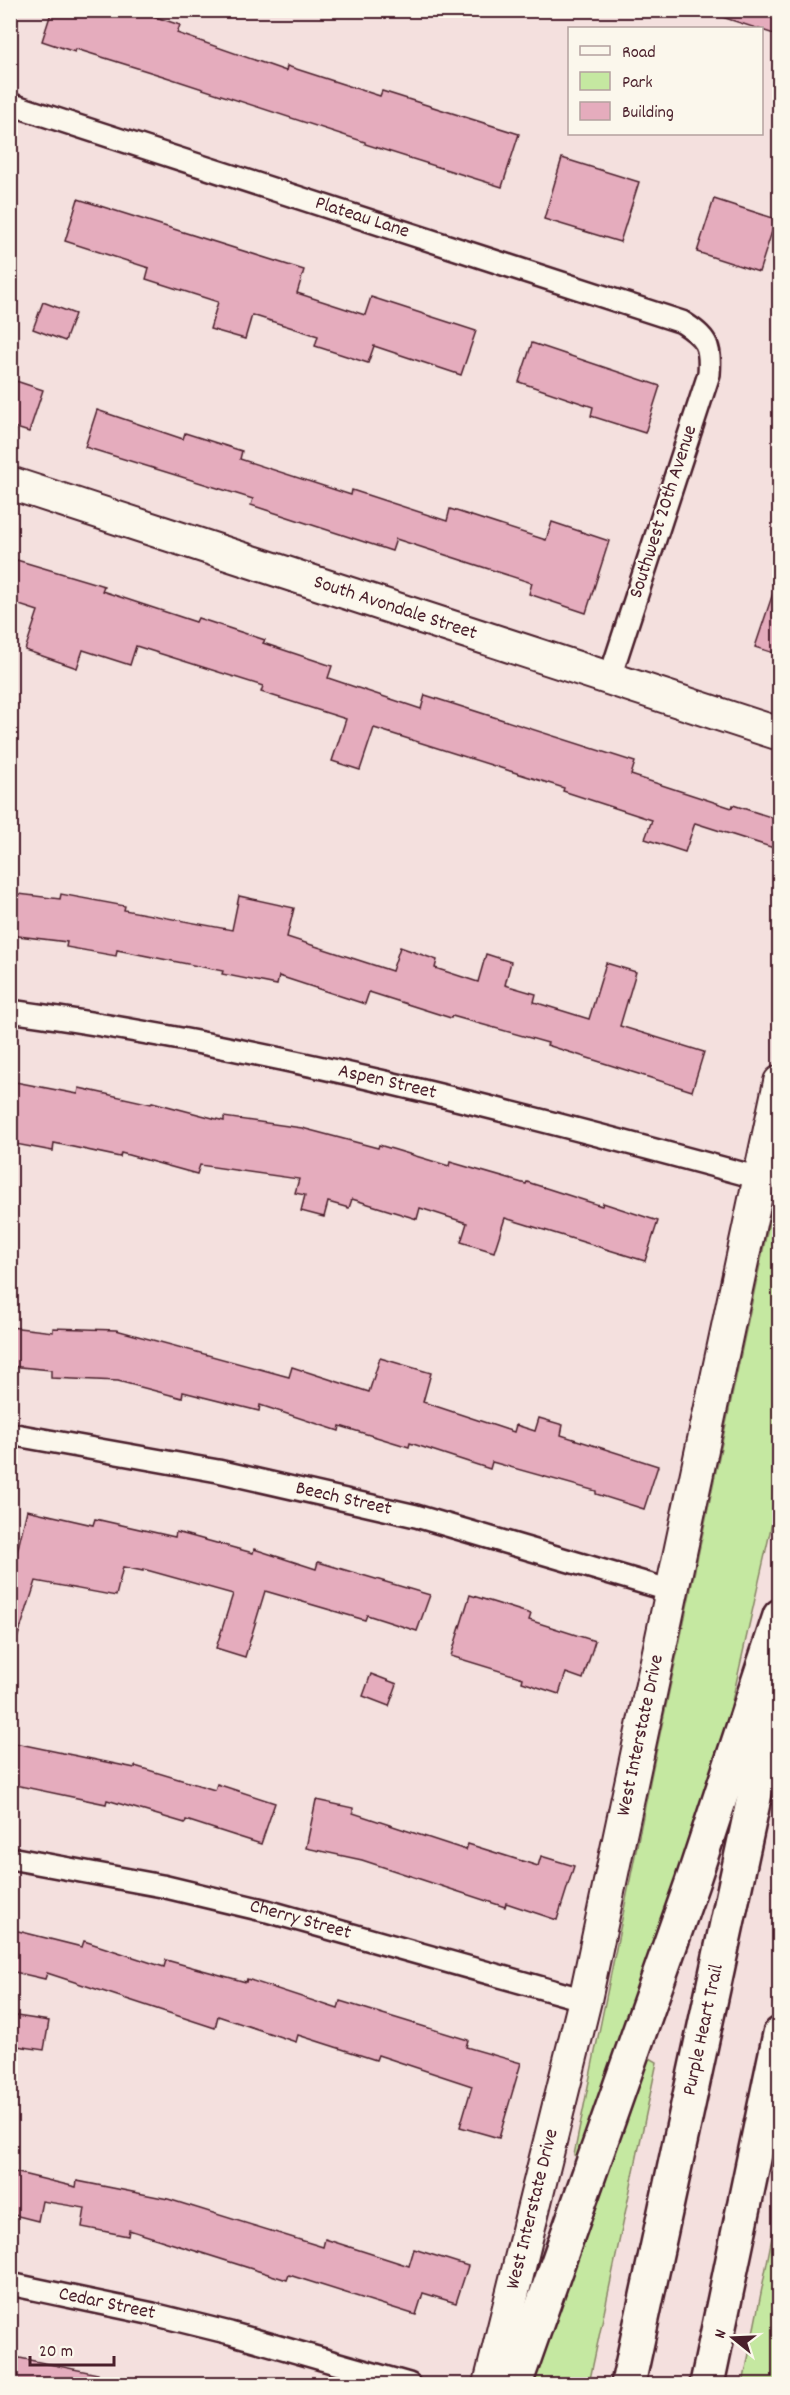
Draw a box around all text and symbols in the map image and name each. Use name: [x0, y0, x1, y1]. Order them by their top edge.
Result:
legend: [568, 27, 763, 135]
text: Road: [622, 41, 656, 66]
text: Park: [622, 71, 653, 96]
text: Building: [622, 101, 674, 126]
street label: Plateau Lane: [311, 190, 413, 247]
street label: Southwest 20th Avenue: [623, 422, 705, 602]
street label: South Avondale Street: [310, 569, 480, 648]
street label: Aspen Street: [335, 1058, 439, 1108]
street label: Beech Street: [293, 1475, 394, 1524]
street label: West Interstate Drive: [610, 1652, 672, 1819]
street label: Cherry Street: [247, 1893, 354, 1948]
street label: Purple Heart Trail: [676, 1962, 732, 2098]
street label: West Interstate Drive: [500, 2126, 567, 2292]
street label: Cedar Street: [56, 2281, 158, 2328]
north arrow: [703, 2308, 763, 2368]
text: N: [709, 2327, 733, 2341]
scale bar: [30, 2329, 114, 2367]
text: 20 m: [39, 2340, 73, 2365]

